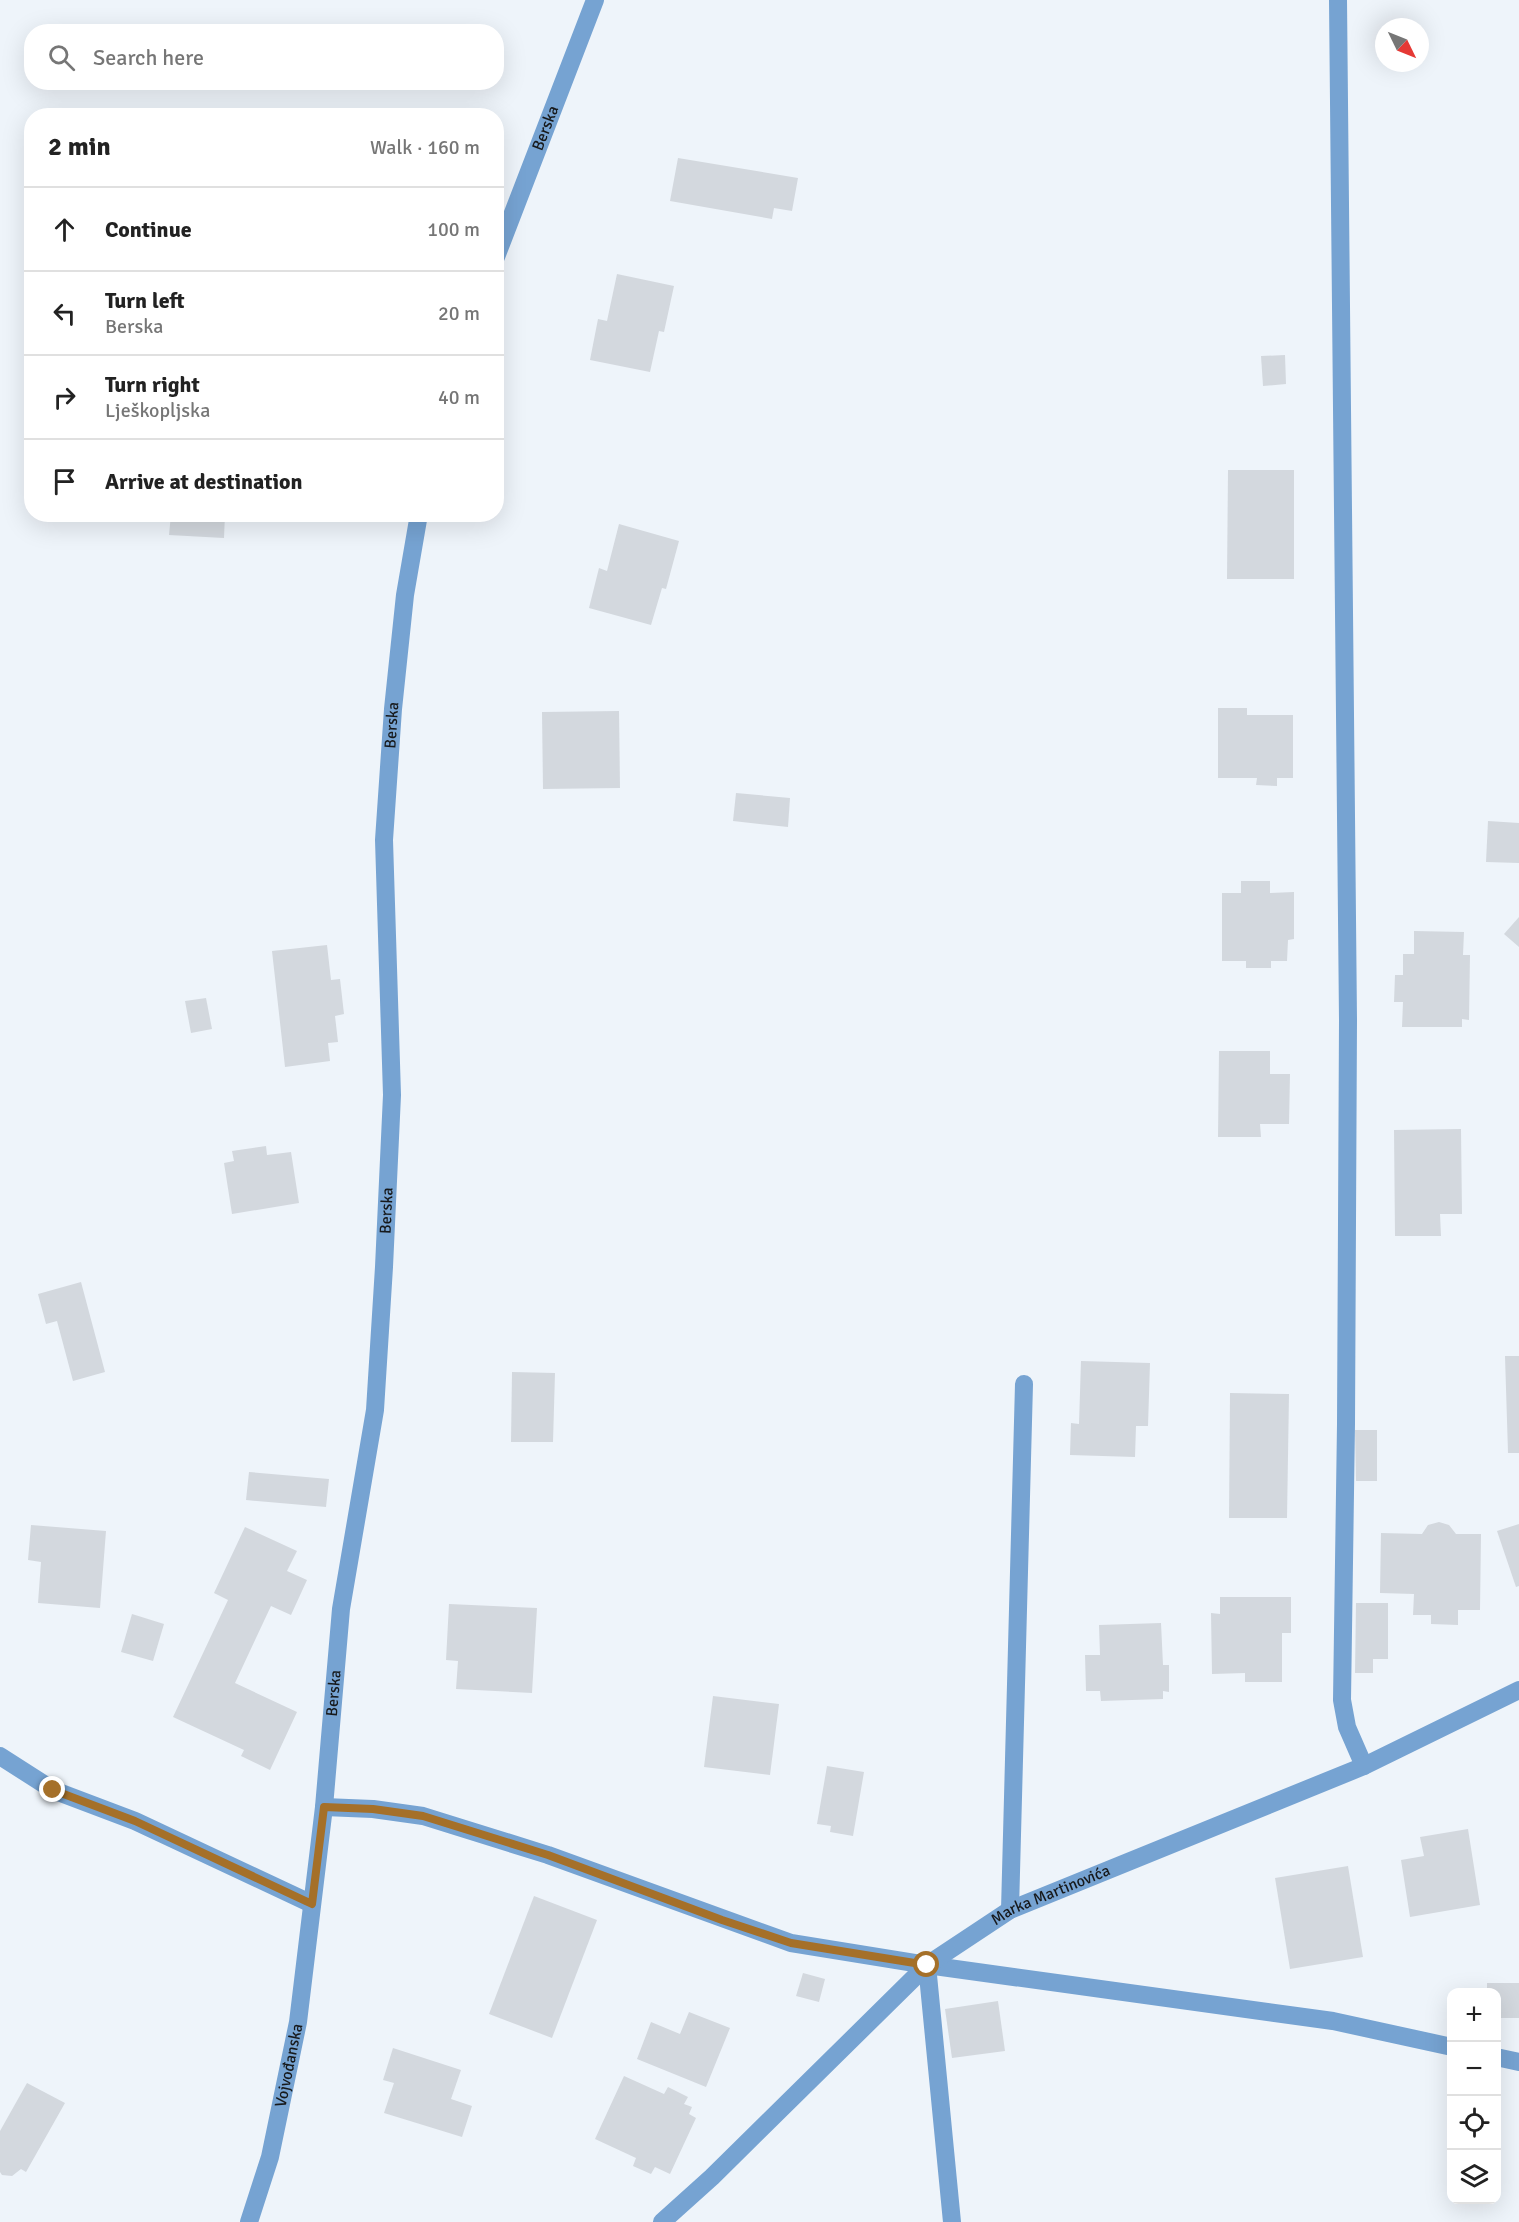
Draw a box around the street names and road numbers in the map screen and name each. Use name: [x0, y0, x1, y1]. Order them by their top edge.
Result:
street label: Berska: [528, 103, 563, 154]
street label: Berska: [380, 701, 404, 749]
street label: Berska: [376, 1187, 398, 1235]
street label: Berska: [322, 1669, 346, 1717]
street label: Marka Martinovića: [987, 1860, 1113, 1930]
street label: Vojvođanska: [271, 2022, 307, 2109]

